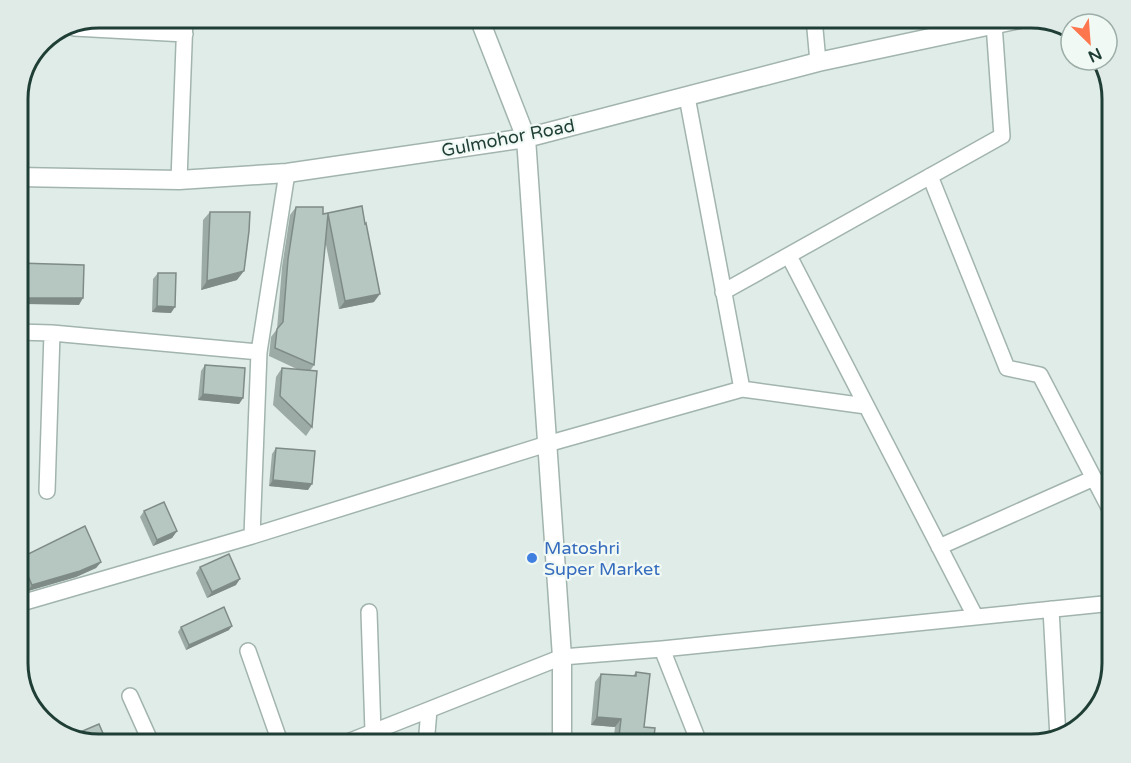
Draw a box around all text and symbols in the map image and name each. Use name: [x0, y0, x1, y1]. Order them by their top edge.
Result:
north arrow: [1059, 12, 1119, 72]
text: N: [1085, 43, 1105, 66]
street label: Gulmohor Road: [440, 114, 576, 162]
place label: Matoshri Super Market: [544, 537, 660, 580]
marker: Matoshri Super Market: [525, 551, 539, 565]

